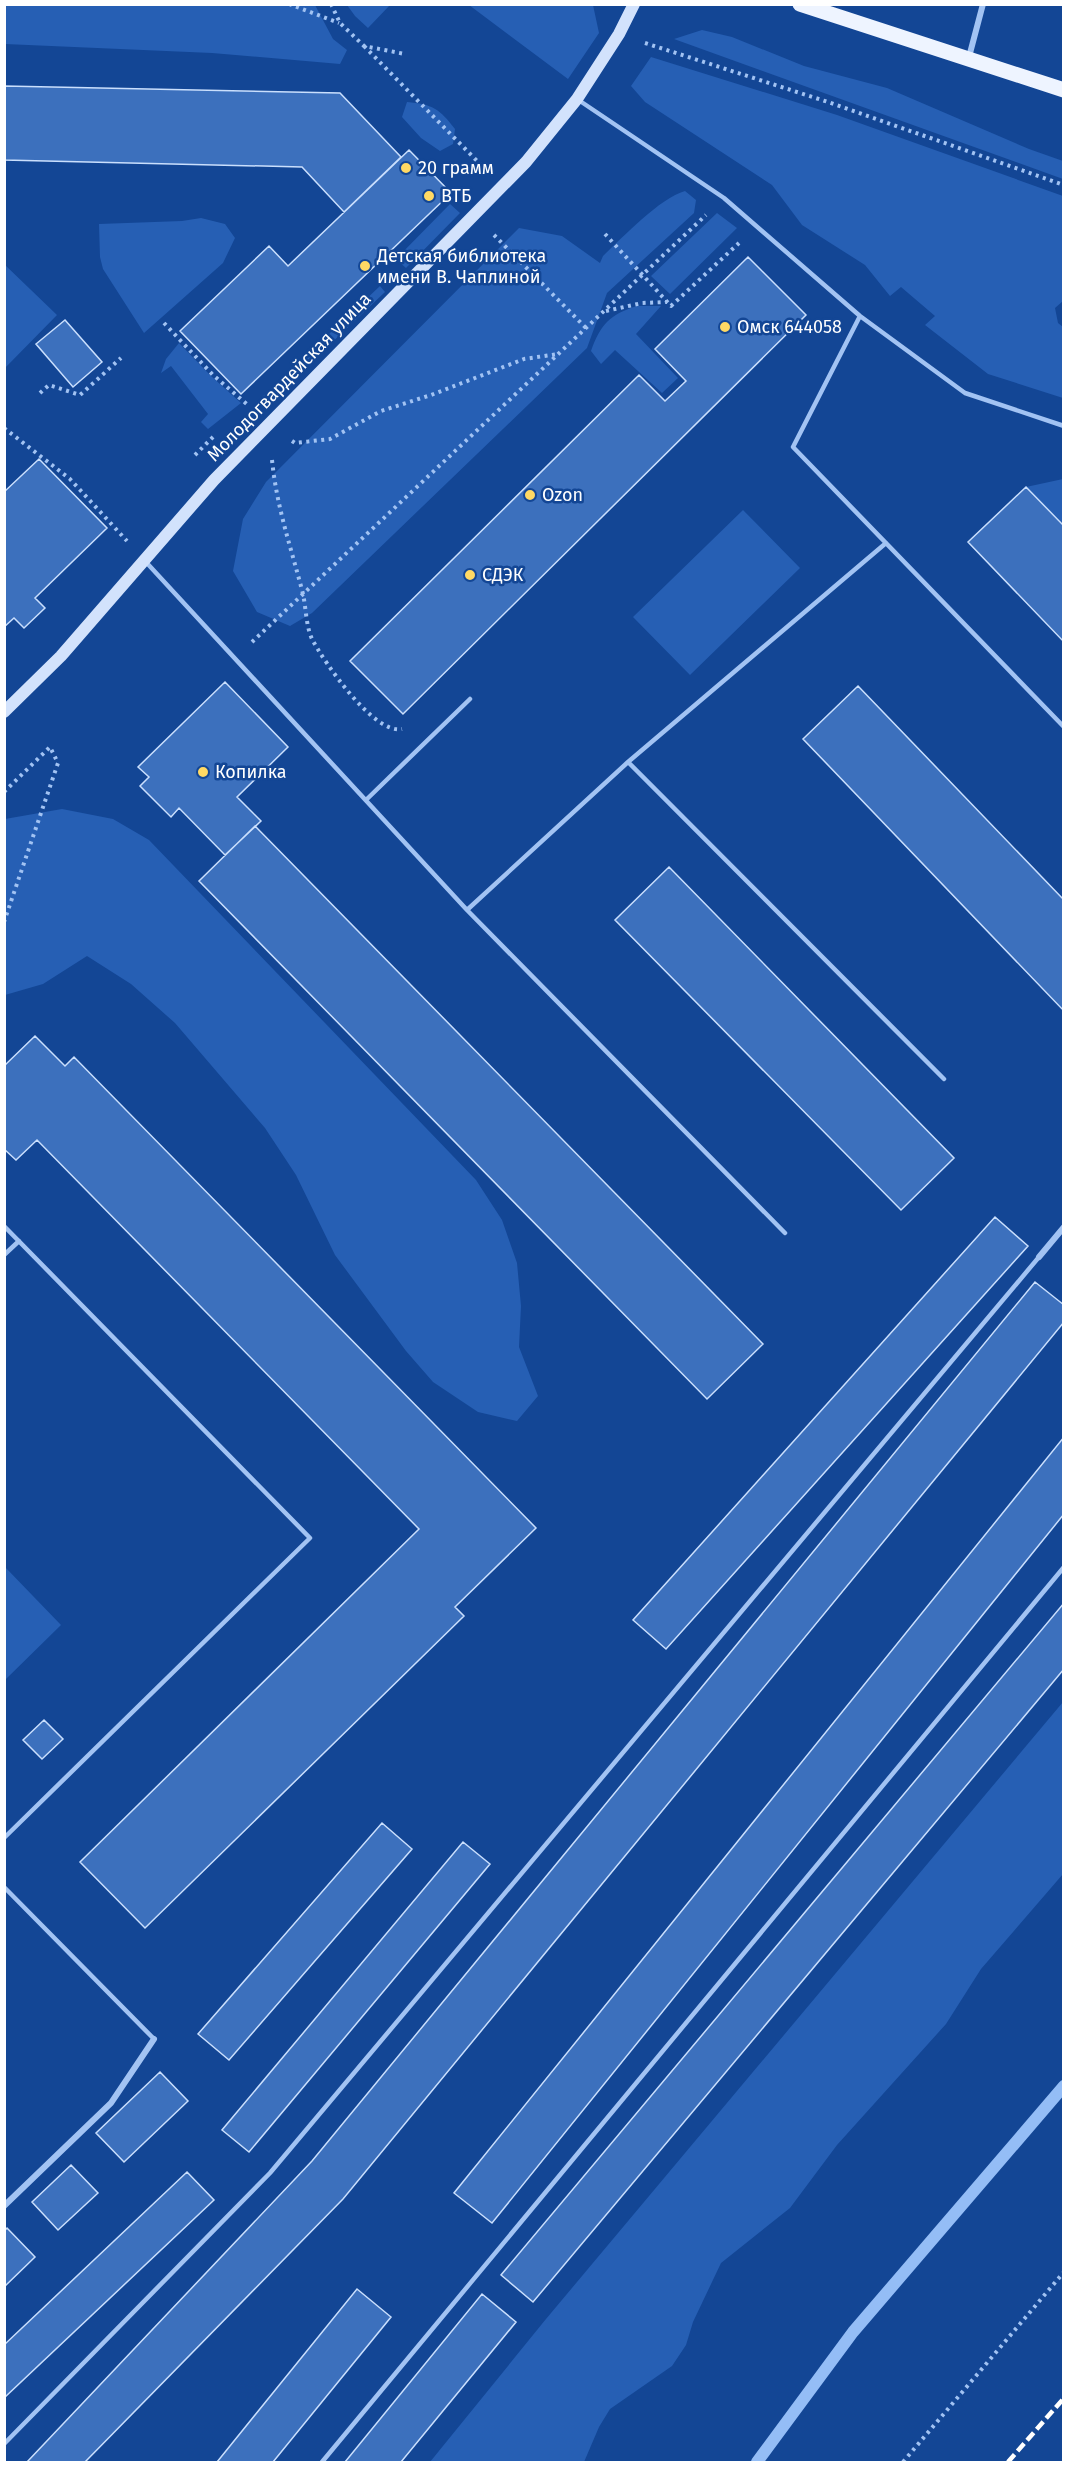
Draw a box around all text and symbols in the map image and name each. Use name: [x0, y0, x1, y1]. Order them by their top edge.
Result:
place label: 20 грамм: [418, 157, 494, 179]
marker: 20 грамм: [399, 161, 413, 175]
place label: ВТБ: [441, 185, 471, 207]
marker: ВТБ: [422, 189, 436, 203]
place label: Детская библиотека имени В. Чаплиной: [376, 245, 546, 288]
marker: Детская библиотека имени В. Чаплиной: [358, 259, 372, 273]
street label: Молодогвардейская улица: [202, 288, 376, 466]
place label: Омск 644058: [737, 316, 842, 338]
marker: Омск 644058: [718, 320, 732, 334]
place label: Ozon: [542, 484, 583, 506]
marker: Ozon: [523, 488, 537, 502]
place label: СДЭК: [482, 564, 524, 586]
marker: СДЭК: [463, 568, 477, 582]
place label: Копилка: [215, 761, 287, 783]
marker: Копилка: [196, 765, 210, 779]

